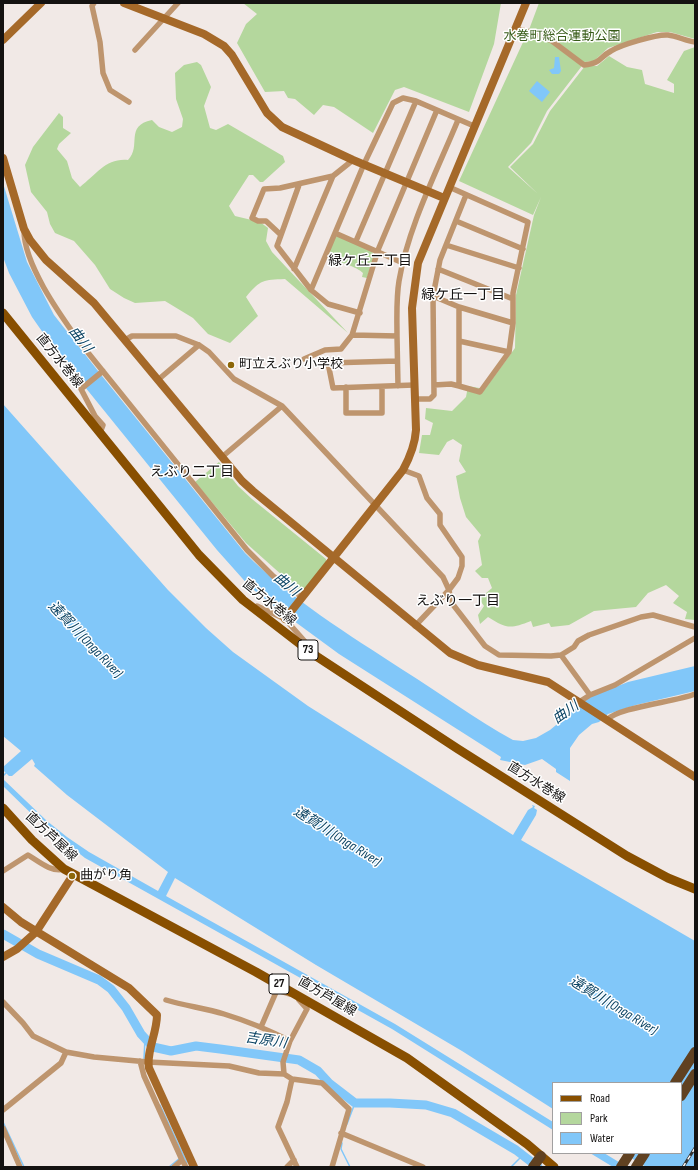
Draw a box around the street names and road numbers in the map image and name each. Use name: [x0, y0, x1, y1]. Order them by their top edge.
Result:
street label: 直方水巻線: [32, 331, 86, 391]
street label: 直方水巻線: [239, 576, 299, 630]
road number: 73: [298, 640, 318, 660]
street label: 直方水巻線: [504, 759, 568, 807]
street label: 直方芦屋線: [22, 809, 80, 865]
road number: 27: [269, 974, 289, 994]
street label: 直方芦屋線: [295, 974, 359, 1020]

